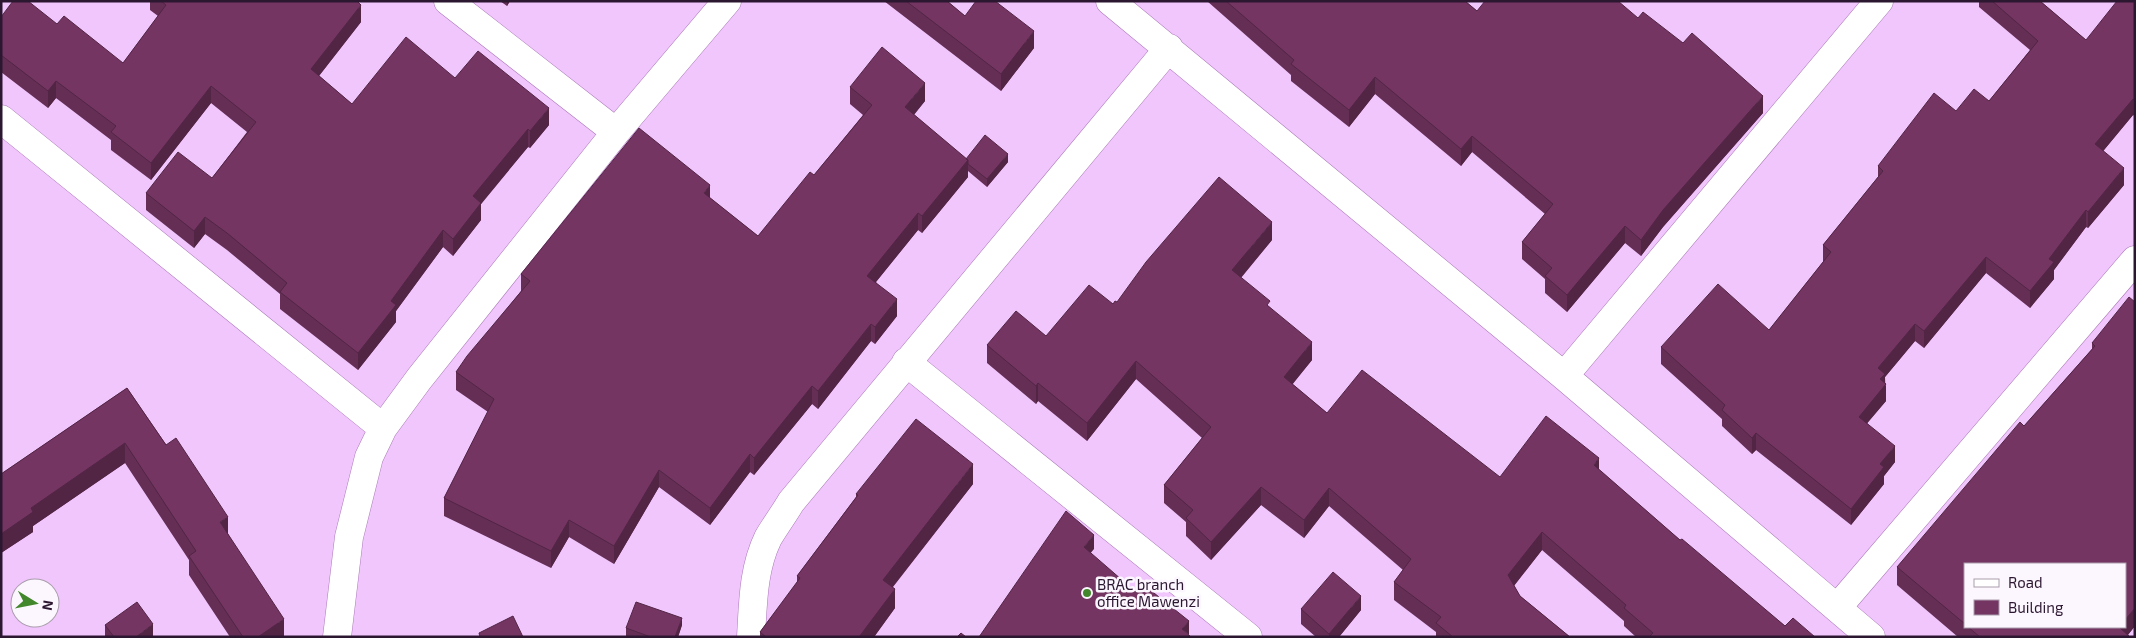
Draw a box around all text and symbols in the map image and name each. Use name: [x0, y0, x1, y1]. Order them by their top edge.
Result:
legend: [1964, 563, 2126, 628]
text: Road: [2008, 573, 2043, 591]
place label: BRAC branch office Mawenzi: [1097, 575, 1200, 610]
north arrow: [10, 578, 60, 628]
marker: BRAC branch office Mawenzi: [1081, 587, 1093, 599]
text: Building: [2008, 598, 2064, 616]
text: N: [39, 599, 58, 612]

